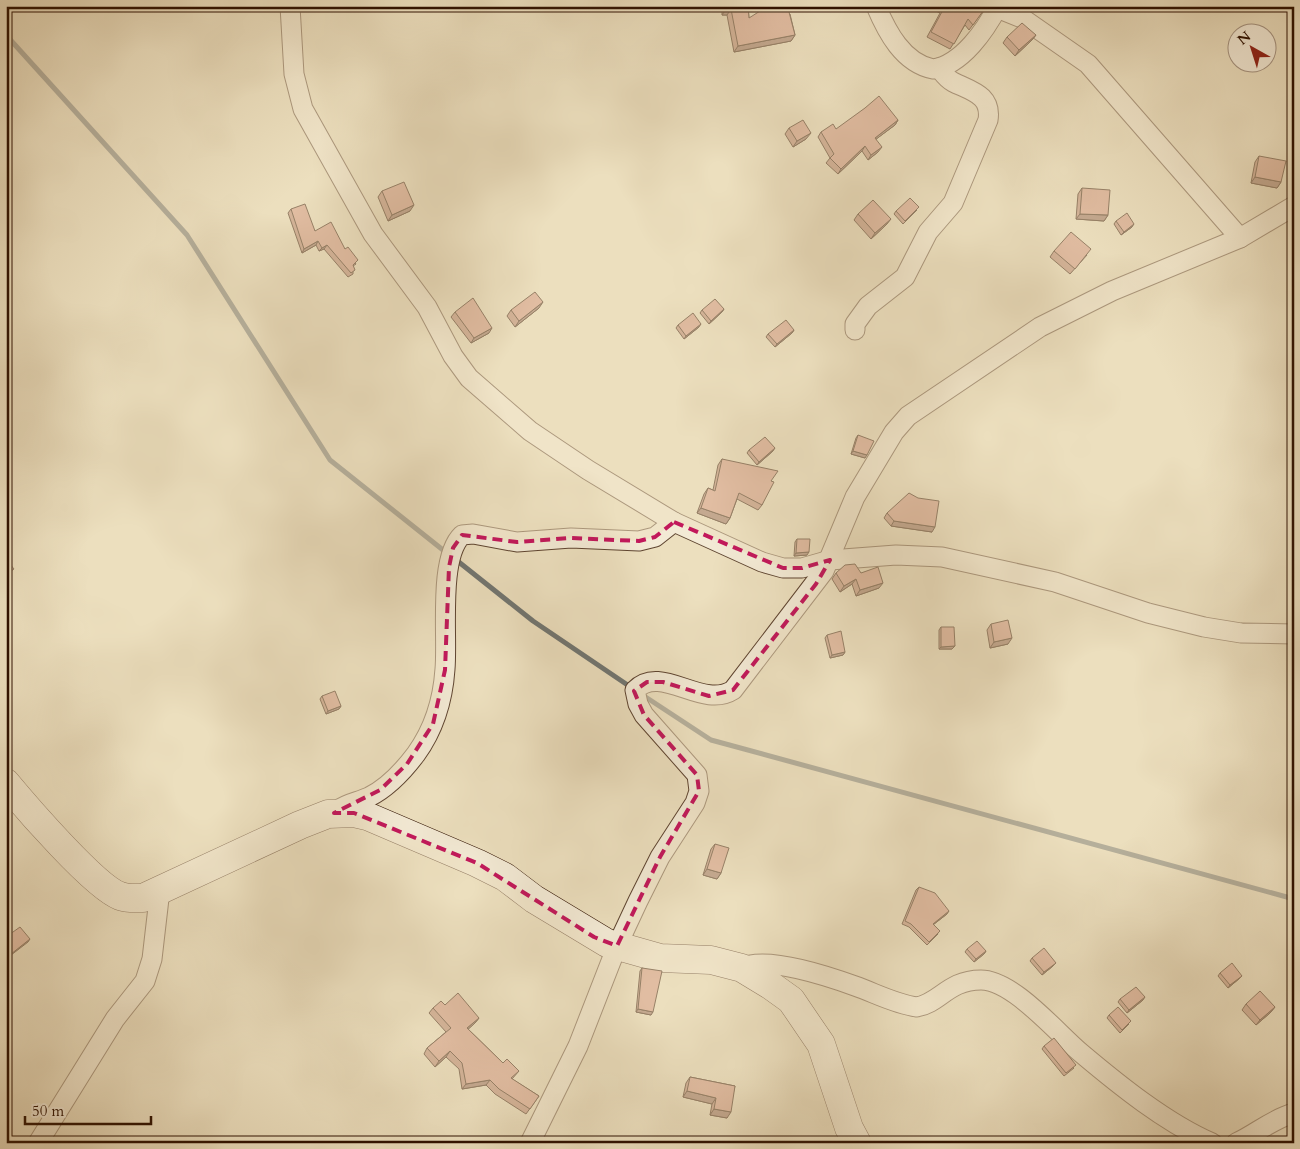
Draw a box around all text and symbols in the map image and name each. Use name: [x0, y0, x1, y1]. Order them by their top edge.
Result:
north arrow: [1228, 22, 1278, 72]
text: N: [1233, 27, 1255, 49]
scale bar: [25, 1094, 151, 1126]
text: 50 m: [32, 1101, 64, 1121]

